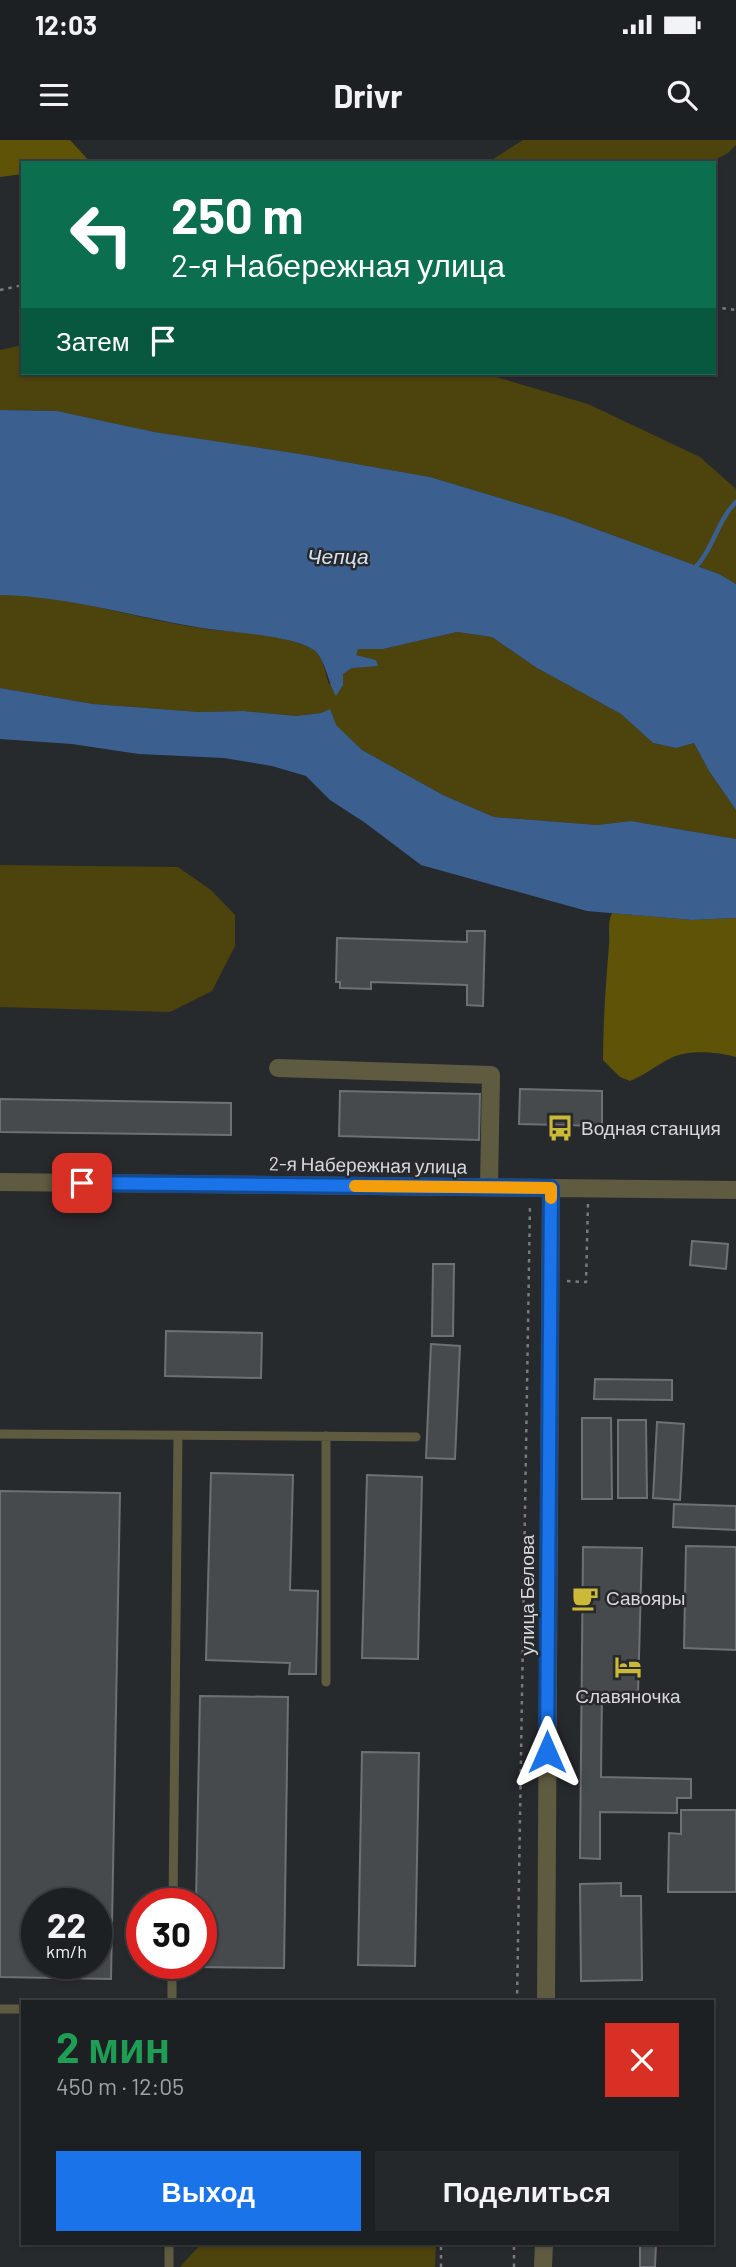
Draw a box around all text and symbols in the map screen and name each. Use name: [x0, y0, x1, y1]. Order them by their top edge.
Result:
text: 12:03: [35, 9, 97, 40]
icon: menu: [35, 76, 73, 114]
text: Drivr: [333, 76, 403, 114]
icon: search: [663, 76, 701, 114]
text: 250 m: [171, 185, 304, 244]
icon: left: [56, 189, 147, 280]
text: 2-я Набережная улица: [171, 245, 505, 283]
icon: arrive: [144, 322, 182, 360]
text: Затем: [56, 325, 130, 356]
water label: Чепца: [307, 543, 369, 568]
bus stop icon: Водная станция: [545, 1113, 575, 1143]
place label: Водная станция: [581, 1116, 721, 1139]
street label: 2-я Набережная улица: [269, 1151, 468, 1178]
pin: [52, 1153, 112, 1213]
icon: arrive: [63, 1164, 101, 1202]
street label: улица Белова: [515, 1534, 538, 1655]
cafe icon: Савояры: [570, 1583, 600, 1613]
place label: Савояры: [606, 1586, 685, 1609]
hotel icon: Славяночка: [613, 1652, 643, 1682]
place label: Славяночка: [575, 1684, 681, 1707]
position arrow: [510, 1715, 584, 1789]
speed limit sign: 30: [126, 1888, 217, 1979]
text: 22: [47, 1903, 86, 1945]
text: km/h: [46, 1940, 87, 1962]
text: 2 мин: [56, 2021, 170, 2071]
button: close: [605, 2023, 679, 2097]
text: 450 m · 12:05: [56, 2072, 184, 2100]
button: Выход: [56, 2151, 361, 2231]
button: Поделиться: [375, 2151, 679, 2231]

